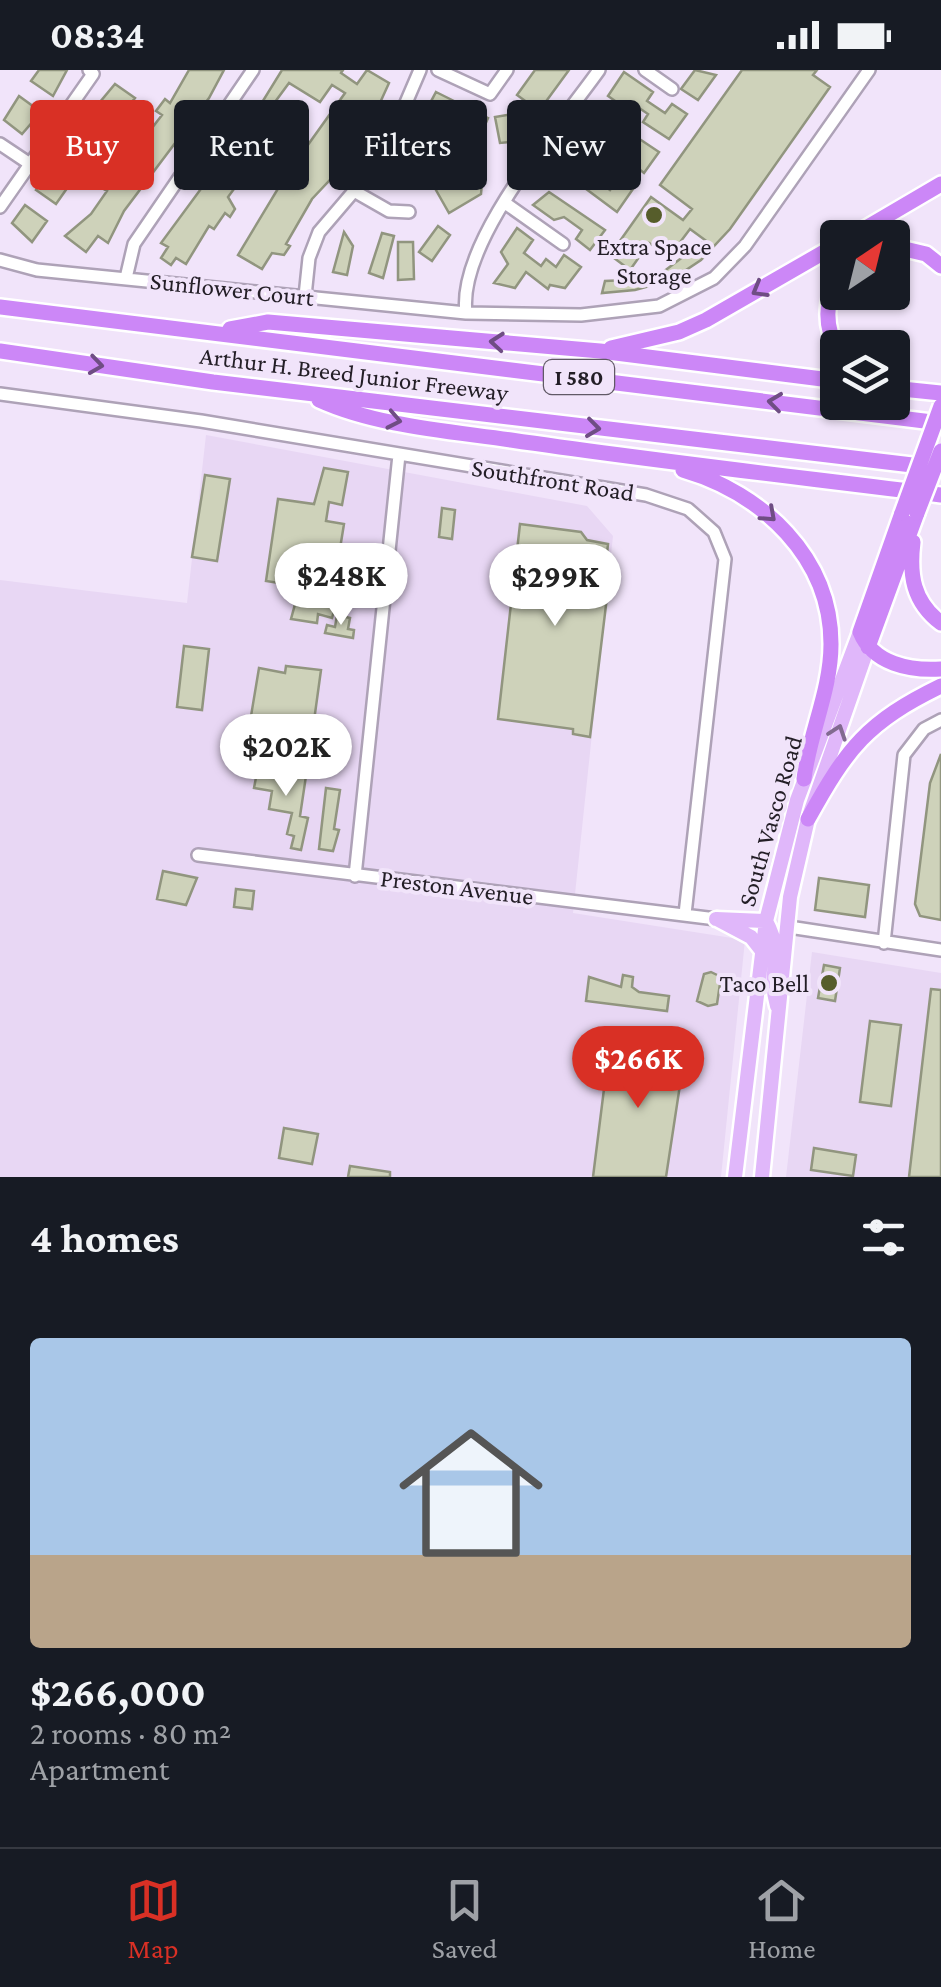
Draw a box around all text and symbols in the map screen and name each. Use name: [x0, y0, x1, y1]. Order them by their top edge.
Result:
text: 08:34: [50, 14, 145, 56]
chip: Buy: [30, 100, 154, 190]
chip: Rent: [174, 100, 309, 190]
chip: Filters: [329, 100, 487, 190]
chip: New: [507, 100, 641, 190]
marker: Extra Space Storage: [643, 204, 665, 226]
north arrow: [820, 220, 910, 310]
map controls: [820, 220, 910, 420]
place label: Extra Space Storage: [596, 233, 712, 290]
street label: Sunflower Court: [149, 267, 316, 311]
one-way arrow: [752, 277, 770, 297]
button: layers: [820, 330, 910, 420]
one-way arrow: [489, 332, 505, 354]
street label: Arthur H. Breed Junior Freeway: [198, 342, 510, 407]
one-way arrow: [88, 354, 105, 375]
road number: I 580: [544, 360, 614, 394]
one-way arrow: [766, 392, 782, 413]
one-way arrow: [385, 409, 402, 430]
one-way arrow: [585, 417, 601, 438]
street label: Southfront Road: [470, 454, 636, 506]
one-way arrow: [757, 503, 776, 521]
pin: $248K: [271, 543, 411, 628]
pin: $299K: [485, 544, 625, 629]
text: $248K: [297, 557, 385, 593]
text: $299K: [511, 558, 599, 594]
pin: $202K: [216, 714, 356, 799]
one-way arrow: [827, 724, 847, 741]
text: $202K: [242, 728, 330, 764]
street label: South Vasco Road: [733, 733, 807, 909]
street label: Preston Avenue: [379, 864, 535, 910]
place label: Taco Bell: [720, 970, 809, 997]
marker: Taco Bell: [818, 972, 840, 994]
pin: $266K: [568, 1026, 708, 1111]
text: $266K: [594, 1040, 682, 1076]
icon: filters: [856, 1210, 911, 1265]
text: 4 homes: [30, 1214, 179, 1261]
icon: home: [381, 1403, 561, 1583]
text: $266,000: [30, 1668, 206, 1715]
text: 2 rooms · 80 m²: [30, 1715, 231, 1751]
text: Apartment: [30, 1751, 169, 1787]
tab: Map: [126, 1873, 181, 1964]
tab: Saved: [432, 1873, 497, 1964]
tab: Home: [748, 1873, 815, 1964]

